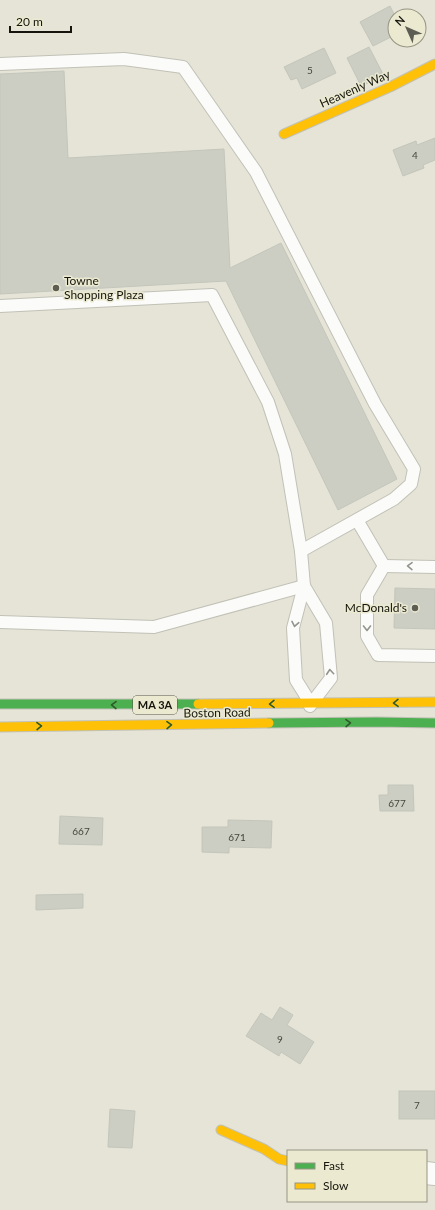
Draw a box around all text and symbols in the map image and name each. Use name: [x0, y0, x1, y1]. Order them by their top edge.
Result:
scale bar: [10, 8, 71, 34]
north arrow: [387, 8, 427, 48]
text: N: [392, 13, 407, 28]
text: 20 m: [16, 14, 43, 29]
house number: 5: [307, 64, 313, 76]
street label: Heavenly Way: [317, 66, 393, 111]
house number: 4: [412, 149, 418, 161]
place label: Towne Shopping Plaza: [64, 273, 144, 302]
marker: Towne Shopping Plaza: [51, 283, 61, 293]
one-way arrow: [407, 562, 413, 570]
place label: McDonald's: [345, 600, 407, 615]
marker: McDonald's: [410, 603, 420, 613]
one-way arrow: [291, 621, 299, 627]
one-way arrow: [363, 625, 371, 631]
one-way arrow: [326, 669, 335, 675]
road number: MA 3A: [133, 696, 177, 714]
one-way arrow: [393, 699, 399, 707]
one-way arrow: [269, 700, 275, 708]
one-way arrow: [111, 701, 117, 709]
street label: Boston Road: [183, 704, 251, 721]
one-way arrow: [345, 719, 351, 727]
one-way arrow: [166, 721, 172, 730]
one-way arrow: [36, 722, 42, 730]
house number: 677: [388, 797, 406, 809]
house number: 667: [72, 825, 90, 837]
house number: 671: [228, 831, 246, 843]
house number: 9: [277, 1033, 283, 1045]
house number: 7: [414, 1099, 420, 1111]
legend: [287, 1150, 427, 1202]
text: Fast: [323, 1158, 345, 1173]
text: Slow: [323, 1178, 349, 1193]

